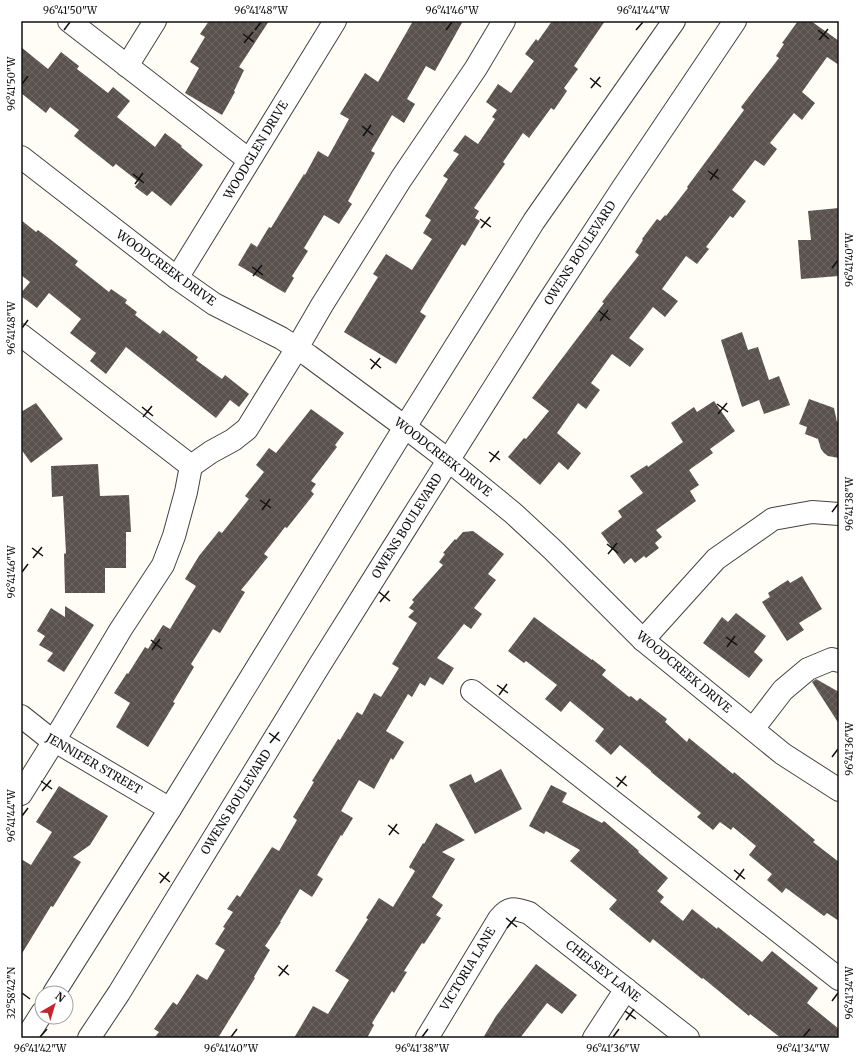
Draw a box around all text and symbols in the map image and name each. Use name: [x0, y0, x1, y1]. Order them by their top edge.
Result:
text: 96°41'50"W: [43, 4, 98, 17]
text: 96°41'48"W: [234, 4, 289, 17]
text: 96°41'46"W: [426, 4, 479, 17]
text: 96°41'44"W: [617, 4, 670, 17]
text: 96°41'50"W: [5, 56, 18, 111]
street label: WOODGLEN DRIVE: [220, 97, 291, 203]
street label: OWENS BOULEVARD: [540, 198, 619, 308]
street label: WOODCREEK DRIVE: [113, 226, 219, 309]
text: 96°41'40"W: [843, 232, 856, 287]
text: 96°41'48"W: [5, 300, 18, 355]
street label: WOODCREEK DRIVE: [391, 413, 495, 499]
street label: OWENS BOULEVARD: [368, 470, 445, 581]
text: 96°41'38"W: [843, 476, 856, 531]
text: 96°41'46"W: [5, 545, 18, 598]
street label: WOODCREEK DRIVE: [633, 627, 735, 716]
text: 96°41'36"W: [843, 721, 856, 776]
street label: JENNIFER STREET: [43, 729, 146, 798]
street label: OWENS BOULEVARD: [197, 746, 274, 857]
text: 96°41'44"W: [5, 789, 18, 842]
street label: VICTORIA LANE: [436, 924, 499, 1014]
street label: CHELSEY LANE: [563, 937, 644, 1005]
text: 96°41'34"W: [843, 965, 856, 1020]
text: 32°58'42"N: [5, 966, 18, 1019]
north arrow: [34, 985, 74, 1025]
text: N: [52, 989, 68, 1005]
text: 96°41'42"W: [14, 1042, 67, 1055]
text: 96°41'40"W: [204, 1042, 259, 1055]
text: 96°41'38"W: [395, 1042, 450, 1055]
text: 96°41'36"W: [586, 1042, 641, 1055]
text: 96°41'34"W: [776, 1042, 831, 1055]

